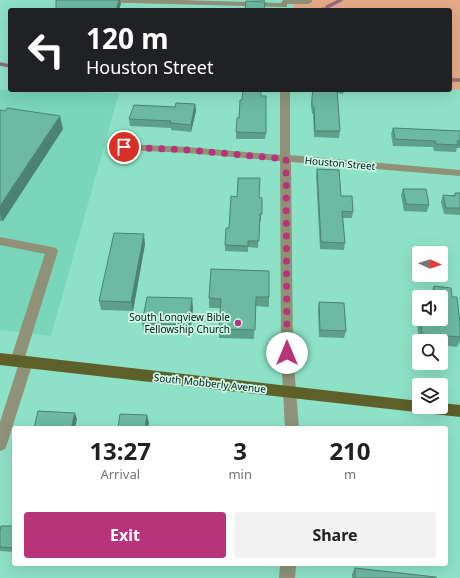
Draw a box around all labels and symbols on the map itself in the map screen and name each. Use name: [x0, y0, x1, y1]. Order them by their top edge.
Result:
pin: [107, 130, 141, 164]
street label: Houston Street: [304, 153, 376, 173]
north arrow: [412, 246, 448, 282]
place label: South Longview Bible Fellowship Church: [129, 310, 230, 336]
marker: South Longview Bible Fellowship Church: [233, 318, 243, 328]
position arrow: [266, 332, 308, 374]
street label: South Mobberly Avenue: [153, 370, 267, 396]

